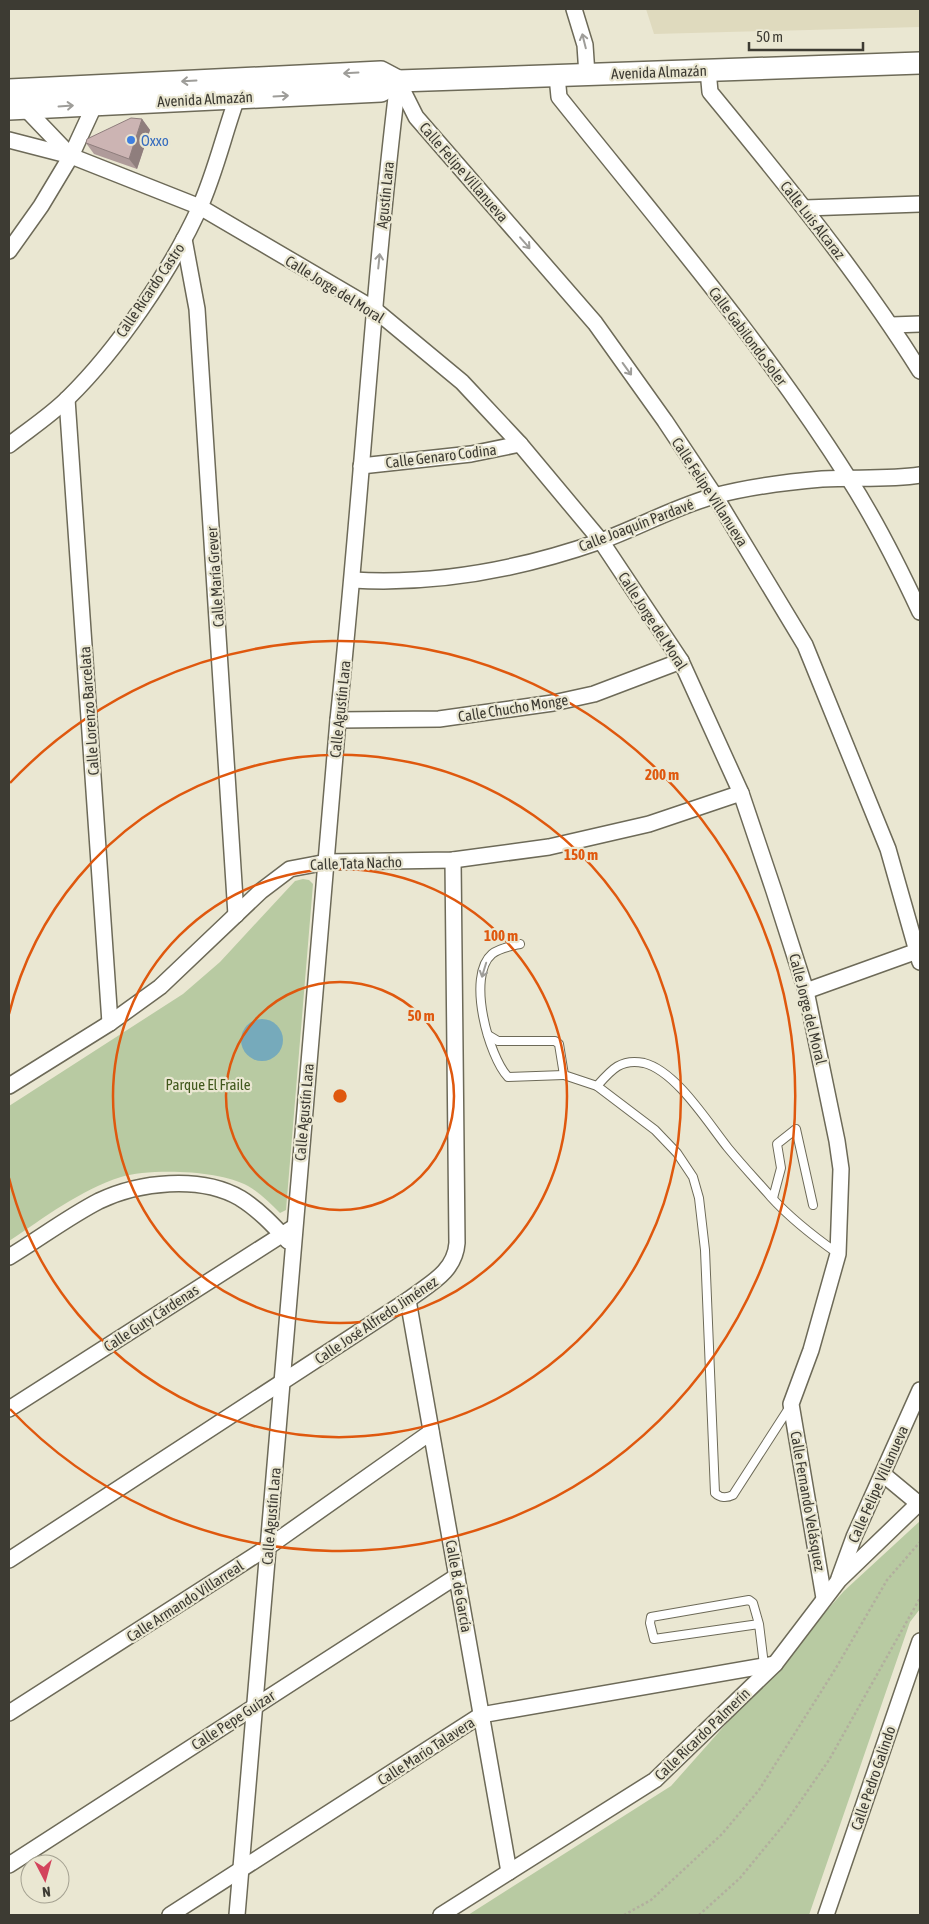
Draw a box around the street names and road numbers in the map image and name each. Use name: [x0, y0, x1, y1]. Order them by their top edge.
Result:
street label: Avenida Almazán: [611, 62, 707, 82]
street label: Avenida Almazán: [157, 88, 253, 110]
street label: Calle Felipe Villanueva: [416, 119, 512, 225]
street label: Agustín Lara: [373, 161, 397, 229]
street label: Calle Luis Alcaraz: [777, 178, 849, 263]
street label: Calle Ricardo Castro: [112, 240, 188, 340]
street label: Calle Jorge del Moral: [282, 252, 388, 326]
street label: Calle Gabilondo Soler: [706, 284, 791, 389]
street label: Calle Felipe Villanueva: [668, 434, 752, 550]
street label: Calle Genaro Codina: [385, 441, 497, 471]
street label: Calle Joaquín Pardavé: [576, 495, 696, 555]
street label: Calle María Grever: [203, 526, 227, 628]
street label: Calle Jorge del Moral: [615, 569, 691, 673]
street label: Calle Lorenzo Barcelata: [76, 646, 102, 776]
street label: Calle Agustín Lara: [326, 660, 354, 758]
street label: Calle Chucho Monge: [457, 691, 569, 725]
street label: Calle Tata Nacho: [310, 853, 402, 873]
street label: Calle Jorge del Moral: [786, 952, 830, 1066]
street label: Calle Agustín Lara: [291, 1063, 317, 1161]
street label: Calle José Alfredo Jiménez: [311, 1272, 441, 1367]
street label: Calle Guty Cárdenas: [100, 1281, 202, 1355]
street label: Calle Felipe Villanueva: [845, 1423, 911, 1545]
street label: Calle Fernando Velásquez: [787, 1430, 829, 1573]
street label: Calle Agustín Lara: [258, 1467, 284, 1565]
street label: Calle B. de García: [443, 1538, 475, 1634]
street label: Calle Armando Villarreal: [123, 1557, 247, 1645]
street label: Calle Ricardo Palmerín: [651, 1684, 753, 1784]
street label: Calle Pepe Guízar: [188, 1686, 278, 1753]
street label: Calle Mario Talavera: [374, 1713, 478, 1789]
street label: Calle Pedro Galindo: [847, 1724, 899, 1832]

